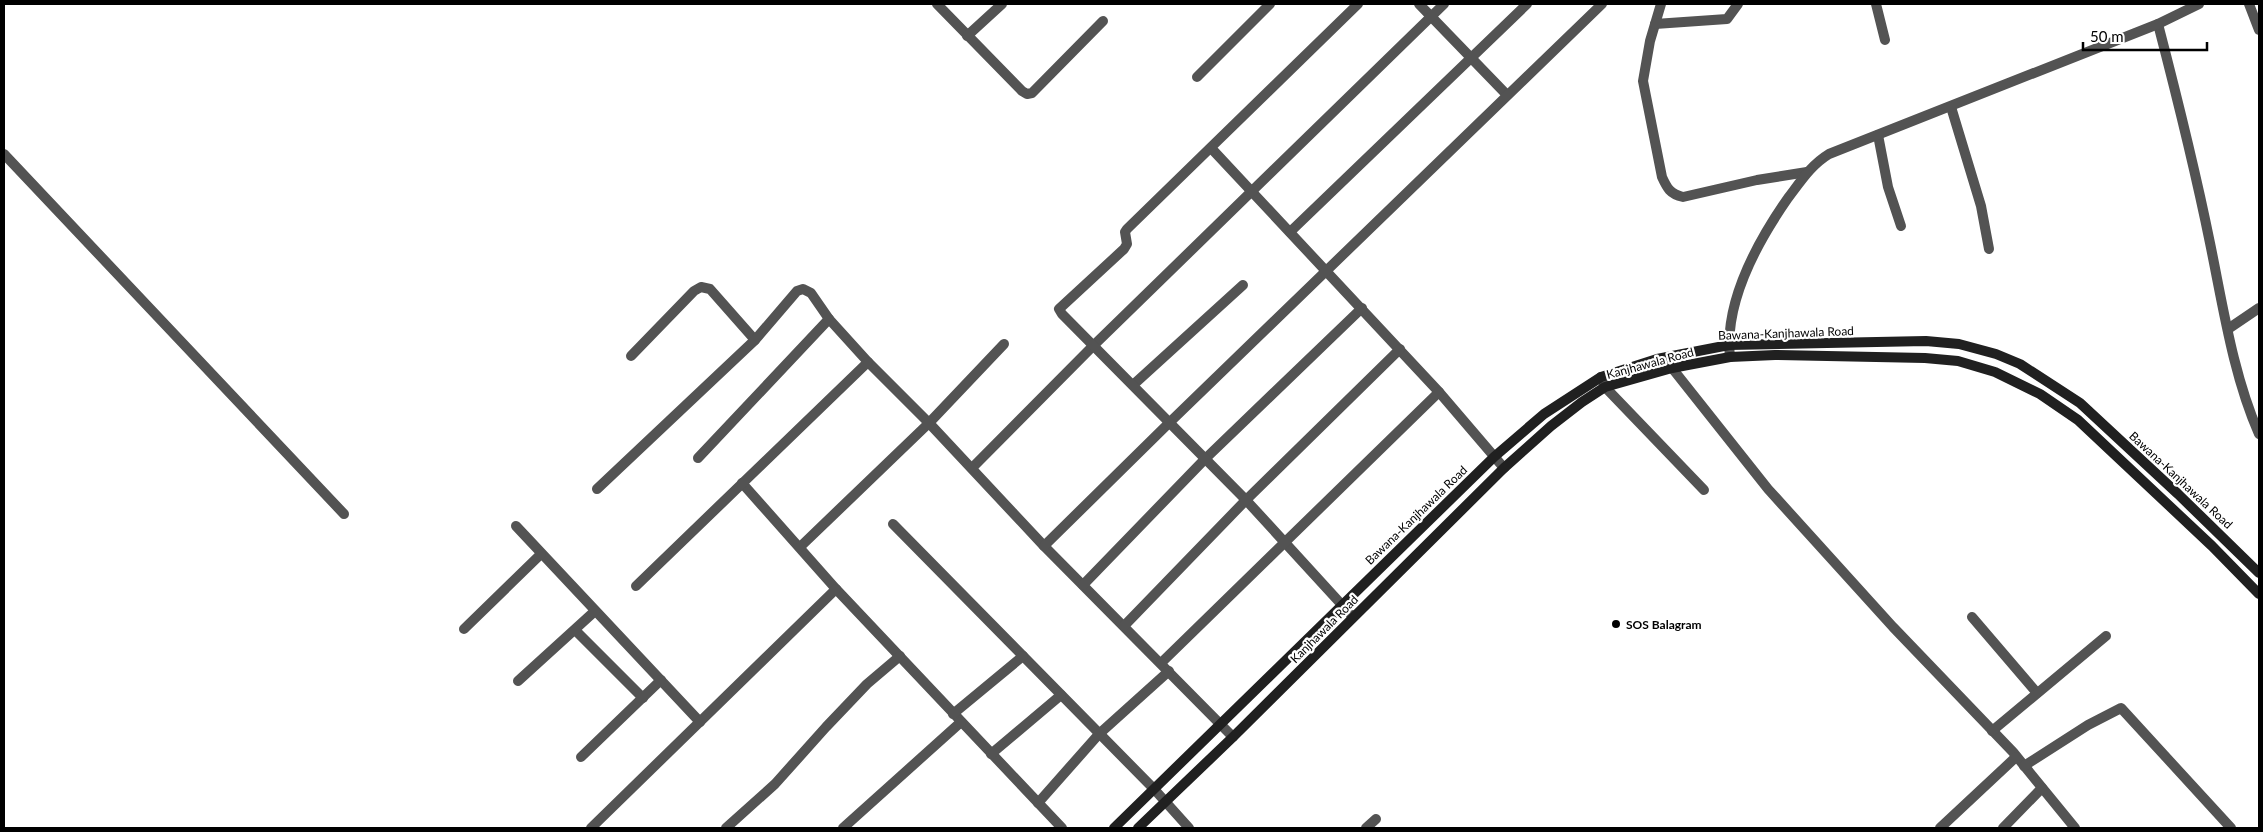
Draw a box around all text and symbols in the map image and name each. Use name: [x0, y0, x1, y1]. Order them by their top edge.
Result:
scale bar: [2083, 20, 2207, 52]
text: 50 m: [2090, 27, 2124, 45]
street label: Bawana-Kanjhawala Road: [1718, 323, 1854, 343]
street label: Kanjhawala Road: [1605, 344, 1695, 382]
street label: Bawana-Kanjhawala Road: [2126, 428, 2236, 532]
street label: Bawana-Kanjhawala Road: [1362, 462, 1470, 568]
street label: Kanjhawala Road: [1287, 592, 1361, 666]
place label: SOS Balagram: [1626, 617, 1702, 632]
marker: SOS Balagram: [1610, 618, 1622, 630]

